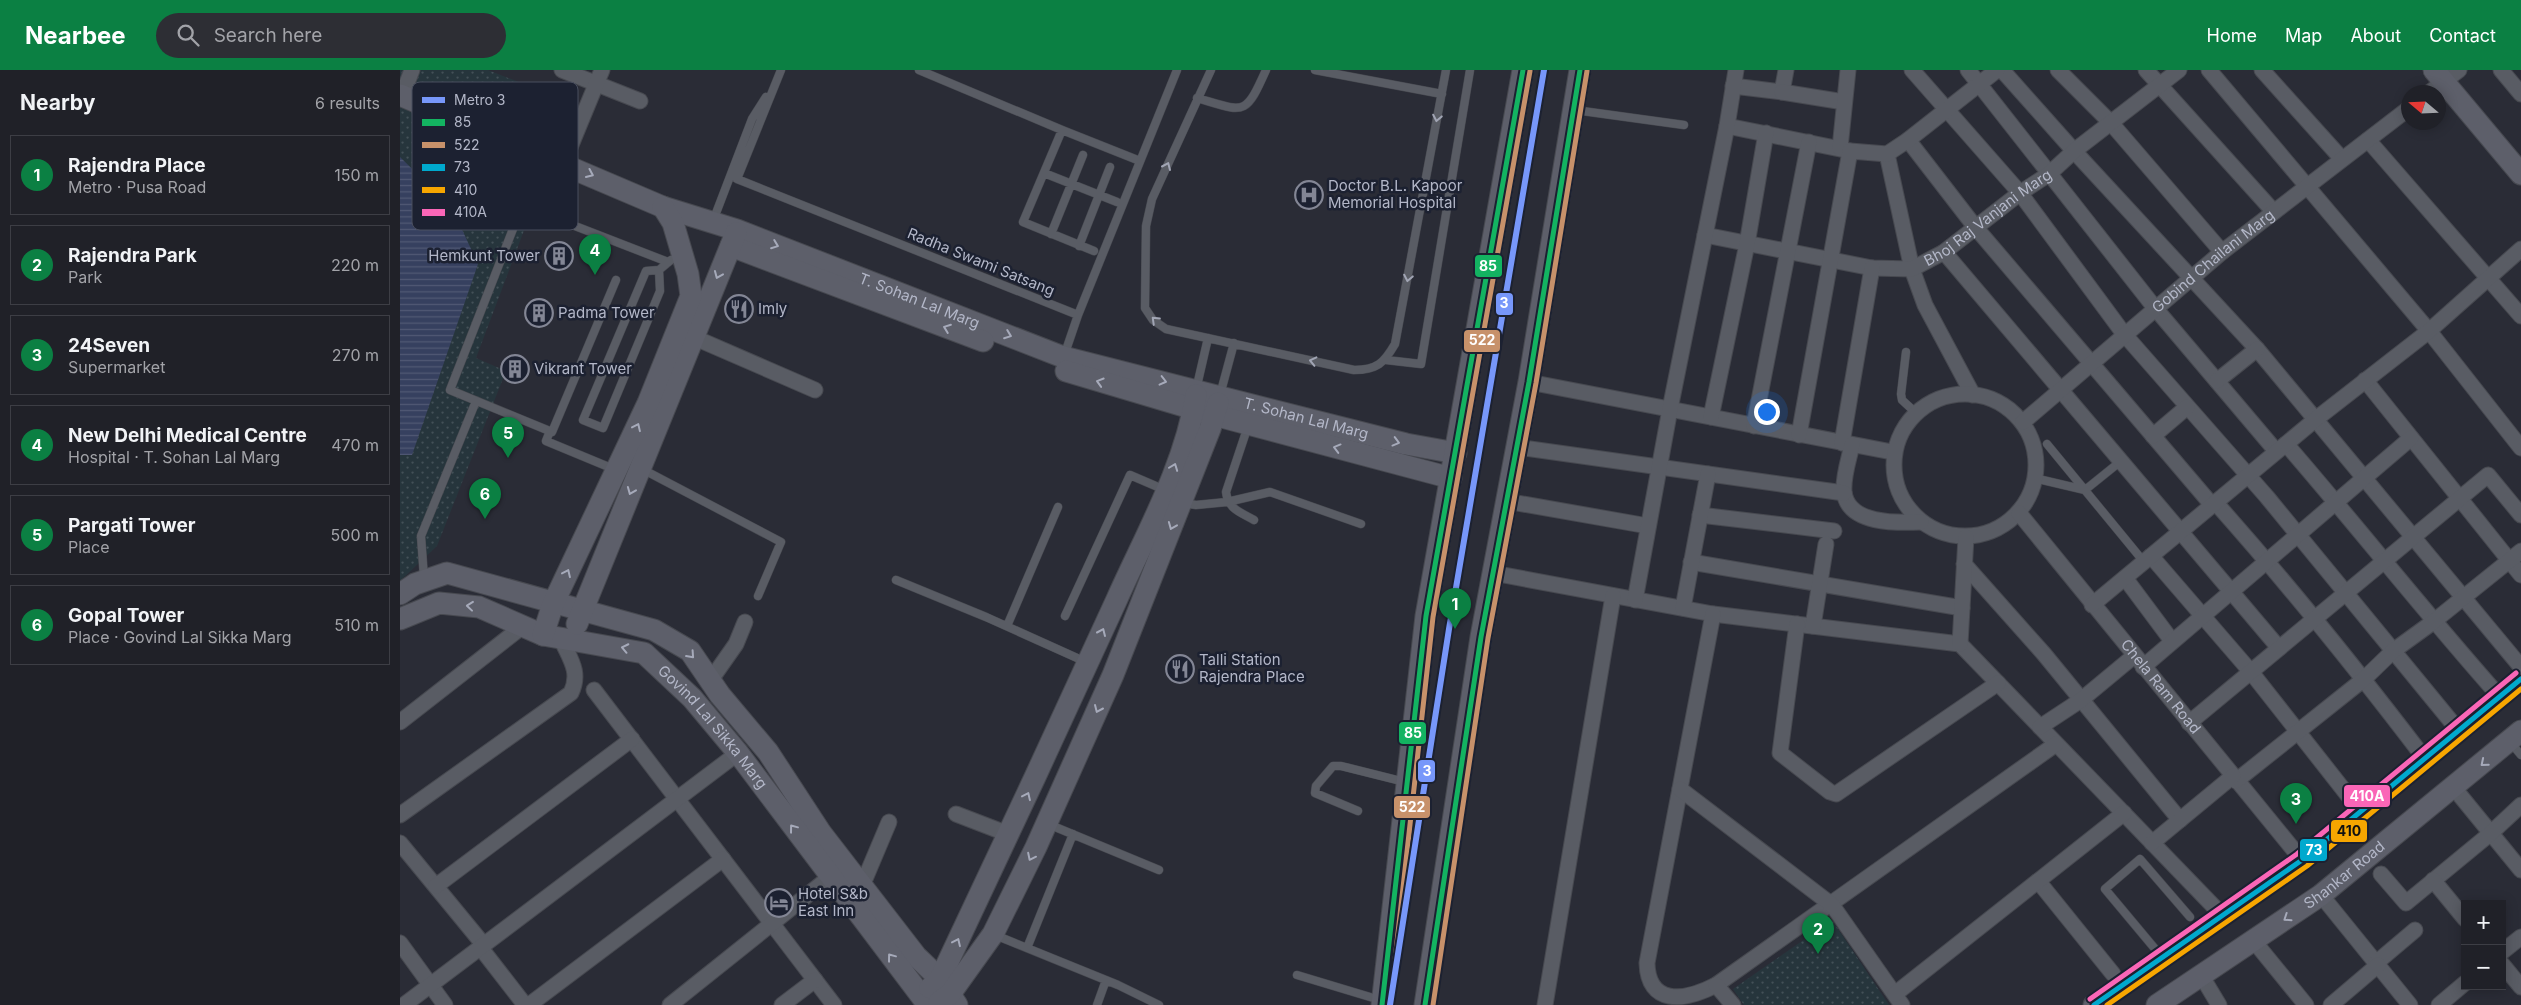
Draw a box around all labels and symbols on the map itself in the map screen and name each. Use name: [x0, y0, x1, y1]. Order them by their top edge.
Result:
legend: [412, 82, 578, 230]
north arrow: [2401, 85, 2446, 130]
text: Metro 3: [454, 91, 505, 108]
text: 85: [454, 113, 471, 130]
one-way arrow: [1433, 114, 1443, 122]
text: 522: [454, 136, 480, 153]
text: 73: [454, 158, 470, 175]
one-way arrow: [1161, 162, 1172, 171]
street label: Bhoj Raj Vanjani Marg: [1920, 165, 2055, 270]
one-way arrow: [585, 168, 594, 179]
place label: Doctor B.L. Kapoor Memorial Hospital: [1328, 176, 1463, 212]
hospital icon: Doctor B.L. Kapoor Memorial Hospital: [1294, 180, 1324, 210]
text: 410: [454, 181, 477, 198]
text: 410A: [454, 203, 487, 220]
street label: Gobind Chailani Marg: [2148, 205, 2278, 317]
street label: Radha Swami Satsang: [905, 223, 1058, 300]
pin: 4: [579, 234, 611, 275]
one-way arrow: [770, 239, 778, 249]
building icon: Hemkunt Tower: [544, 241, 574, 271]
place label: Hemkunt Tower: [428, 246, 540, 265]
line badge: 85: [1474, 254, 1503, 278]
text: 85: [1479, 257, 1497, 274]
street label: T. Sohan Lal Marg: [856, 268, 983, 333]
one-way arrow: [714, 270, 725, 279]
one-way arrow: [1403, 273, 1413, 282]
line badge: 3: [1495, 292, 1514, 316]
restaurant icon: Imly: [724, 294, 754, 324]
text: 3: [1499, 294, 1509, 311]
building icon: Padma Tower: [524, 298, 554, 328]
place label: Imly: [758, 299, 788, 318]
place label: Padma Tower: [558, 303, 655, 322]
one-way arrow: [1152, 317, 1161, 326]
one-way arrow: [943, 324, 952, 334]
one-way arrow: [1003, 329, 1011, 339]
line badge: 522: [1463, 329, 1501, 353]
text: 522: [1469, 331, 1495, 348]
building icon: Vikrant Tower: [500, 354, 530, 384]
one-way arrow: [1309, 356, 1317, 367]
place label: Vikrant Tower: [534, 359, 632, 378]
one-way arrow: [1159, 376, 1167, 386]
one-way arrow: [1097, 377, 1105, 387]
street label: T. Sohan Lal Marg: [1242, 393, 1371, 443]
your location: [1754, 399, 1780, 425]
pin: 5: [492, 417, 524, 458]
one-way arrow: [631, 423, 641, 432]
one-way arrow: [1391, 436, 1399, 446]
one-way arrow: [1332, 443, 1341, 454]
one-way arrow: [1168, 463, 1179, 472]
pin: 6: [469, 478, 501, 519]
one-way arrow: [627, 486, 637, 495]
one-way arrow: [1168, 521, 1178, 530]
one-way arrow: [561, 569, 572, 578]
pin: 1: [1439, 588, 1471, 629]
one-way arrow: [466, 601, 474, 612]
one-way arrow: [1095, 628, 1106, 637]
street label: Chela Ram Road: [2117, 635, 2205, 737]
one-way arrow: [621, 644, 630, 654]
one-way arrow: [685, 649, 694, 658]
place label: Talli Station Rajendra Place: [1199, 650, 1305, 686]
restaurant icon: Talli Station Rajendra Place: [1165, 654, 1195, 684]
street label: Govind Lal Sikka Marg: [654, 661, 772, 793]
one-way arrow: [1094, 704, 1104, 713]
line badge: 85: [1398, 721, 1427, 745]
text: 85: [1404, 724, 1422, 741]
one-way arrow: [2480, 757, 2489, 766]
line badge: 3: [1417, 759, 1436, 783]
text: 3: [1422, 762, 1432, 779]
pin: 3: [2280, 783, 2312, 824]
line badge: 410A: [2343, 784, 2391, 808]
text: 410A: [2350, 787, 2385, 804]
one-way arrow: [1021, 792, 1031, 801]
line badge: 522: [1393, 795, 1431, 819]
text: 522: [1399, 798, 1425, 815]
line badge: 410: [2330, 819, 2368, 843]
text: 410: [2337, 822, 2361, 839]
one-way arrow: [791, 825, 799, 834]
street label: Shankar Road: [2300, 837, 2388, 913]
line badge: 73: [2299, 838, 2328, 862]
text: 73: [2306, 841, 2322, 858]
one-way arrow: [1027, 852, 1037, 861]
place label: Hotel S&b East Inn: [798, 884, 868, 920]
hotel icon: Hotel S&b East Inn: [764, 888, 794, 918]
one-way arrow: [2284, 911, 2293, 921]
pin: 2: [1802, 913, 1834, 954]
one-way arrow: [951, 938, 961, 947]
one-way arrow: [889, 954, 897, 963]

